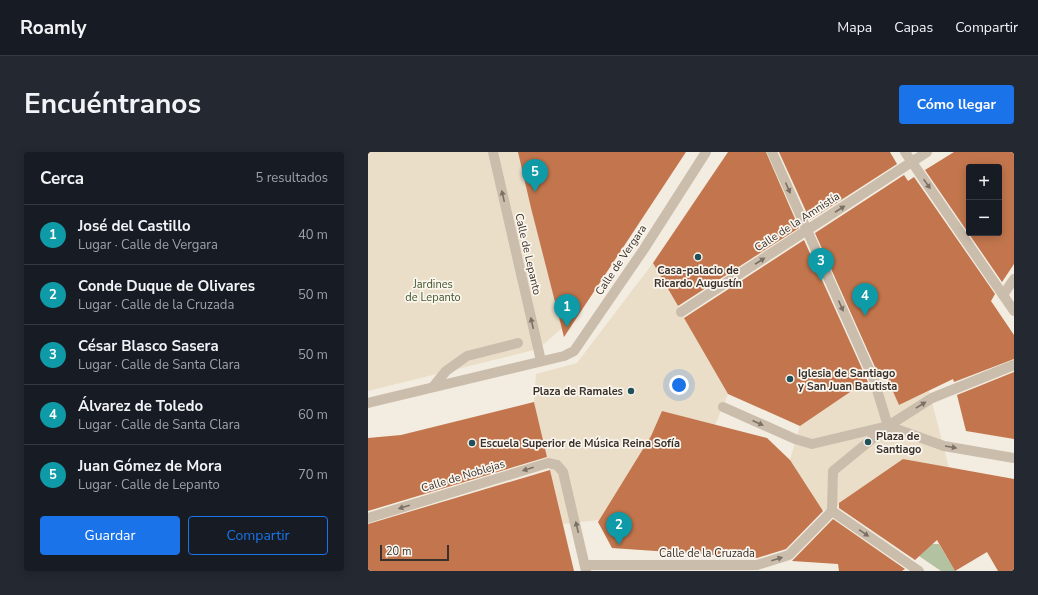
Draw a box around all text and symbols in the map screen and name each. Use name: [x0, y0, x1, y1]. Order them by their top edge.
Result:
text: Roamly: [20, 15, 87, 41]
text: Mapa: [837, 18, 872, 37]
text: Capas: [894, 18, 933, 37]
text: Compartir: [955, 18, 1018, 37]
text: Encuéntranos: [24, 85, 201, 123]
button: Cómo llegar: [899, 85, 1014, 124]
pin: 5: [522, 159, 548, 192]
map controls: [966, 164, 1002, 236]
button: +: [966, 164, 1002, 200]
text: Cerca: [40, 167, 84, 190]
text: 5 resultados: [256, 169, 328, 187]
one-way arrow: [923, 179, 931, 190]
one-way arrow: [785, 182, 791, 193]
street label: Calle de la Amnistía: [751, 189, 843, 255]
one-way arrow: [499, 190, 505, 202]
button: −: [966, 200, 1002, 236]
one-way arrow: [835, 205, 845, 213]
street label: Calle de Lepanto: [511, 212, 545, 296]
text: José del Castillo: [78, 216, 191, 236]
street label: Calle de Vergara: [592, 222, 650, 298]
text: 1: [49, 226, 57, 244]
text: 40 m: [298, 226, 328, 244]
text: Lugar · Calle de Vergara: [78, 236, 218, 254]
pin: 3: [808, 248, 834, 281]
marker: Casa-palacio de Ricardo Augustín: [693, 252, 703, 262]
one-way arrow: [754, 257, 766, 264]
place label: Casa-palacio de Ricardo Augustín: [654, 263, 742, 291]
text: Conde Duque de Olivares: [78, 276, 255, 296]
park label: Jardines de Lepanto: [405, 277, 461, 305]
pin: 4: [852, 283, 878, 316]
text: 2: [49, 286, 57, 304]
text: 50 m: [298, 286, 328, 304]
pin: 1: [554, 294, 580, 327]
text: Lugar · Calle de la Cruzada: [78, 296, 234, 314]
one-way arrow: [838, 301, 844, 312]
one-way arrow: [528, 317, 534, 329]
text: César Blasco Sasera: [78, 336, 219, 356]
text: 3: [49, 346, 57, 364]
text: 50 m: [298, 346, 328, 364]
text: Lugar · Calle de Santa Clara: [78, 356, 240, 374]
place label: Iglesia de Santiago y San Juan Bautista: [797, 366, 897, 394]
marker: Iglesia de Santiago y San Juan Bautista: [785, 374, 795, 384]
your location: [669, 375, 689, 395]
place label: Plaza de Ramales: [533, 384, 623, 399]
marker: Plaza de Ramales: [626, 386, 636, 396]
text: Álvarez de Toledo: [78, 396, 203, 416]
one-way arrow: [915, 402, 927, 409]
text: 4: [49, 406, 57, 424]
text: 60 m: [298, 406, 328, 424]
text: Lugar · Calle de Santa Clara: [78, 416, 240, 434]
one-way arrow: [753, 420, 765, 426]
place label: Plaza de Santiago: [876, 429, 921, 457]
place label: Escuela Superior de Música Reina Sofía: [480, 436, 680, 451]
marker: Plaza de Santiago: [863, 437, 873, 447]
marker: Escuela Superior de Música Reina Sofía: [467, 438, 477, 448]
one-way arrow: [945, 444, 957, 450]
text: Juan Gómez de Mora: [78, 456, 222, 476]
street label: Calle de Noblejas: [419, 456, 507, 496]
text: 5: [49, 466, 57, 484]
text: 70 m: [298, 466, 328, 484]
one-way arrow: [522, 466, 534, 472]
text: Lugar · Calle de Lepanto: [78, 476, 220, 494]
one-way arrow: [398, 504, 410, 510]
pin: 2: [606, 512, 632, 545]
button: Guardar: [40, 516, 180, 555]
button: Compartir: [188, 516, 328, 555]
one-way arrow: [573, 521, 579, 534]
one-way arrow: [858, 529, 869, 537]
scale bar: [380, 543, 449, 562]
text: 20 m: [386, 544, 411, 559]
street label: Calle de la Cruzada: [659, 546, 755, 561]
one-way arrow: [772, 556, 784, 562]

